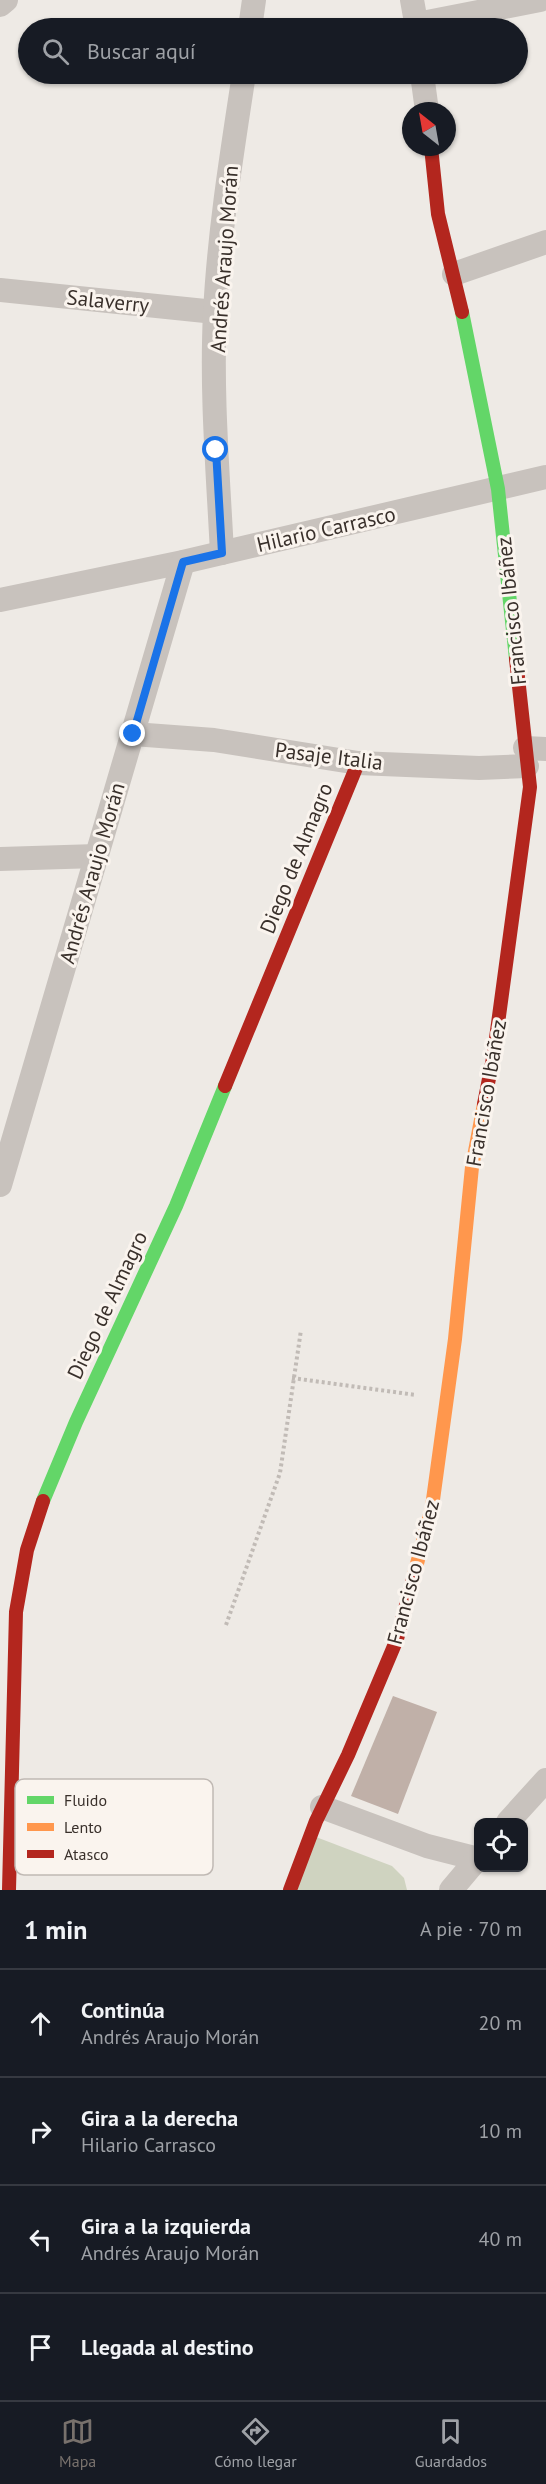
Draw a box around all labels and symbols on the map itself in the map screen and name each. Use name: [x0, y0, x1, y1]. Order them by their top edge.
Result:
north arrow: [402, 102, 456, 156]
street label: Andrés Araujo Morán: [204, 165, 244, 353]
street label: Salaverry: [65, 283, 151, 319]
route start: [202, 436, 228, 462]
street label: Hilario Carrasco: [254, 500, 398, 558]
street label: Francisco Ibáñez: [490, 536, 532, 686]
route end: [119, 720, 145, 746]
street label: Pasaje Italia: [274, 736, 384, 776]
street label: Andrés Araujo Morán: [53, 779, 131, 967]
street label: Diego de Almagro: [253, 779, 339, 937]
street label: Francisco Ibáñez: [460, 1017, 512, 1169]
street label: Diego de Almagro: [61, 1227, 153, 1383]
street label: Francisco Ibáñez: [381, 1497, 445, 1647]
legend: [15, 1779, 213, 1875]
text: Fluido: [64, 1790, 107, 1810]
text: Lento: [64, 1817, 102, 1837]
text: Atasco: [64, 1844, 109, 1864]

